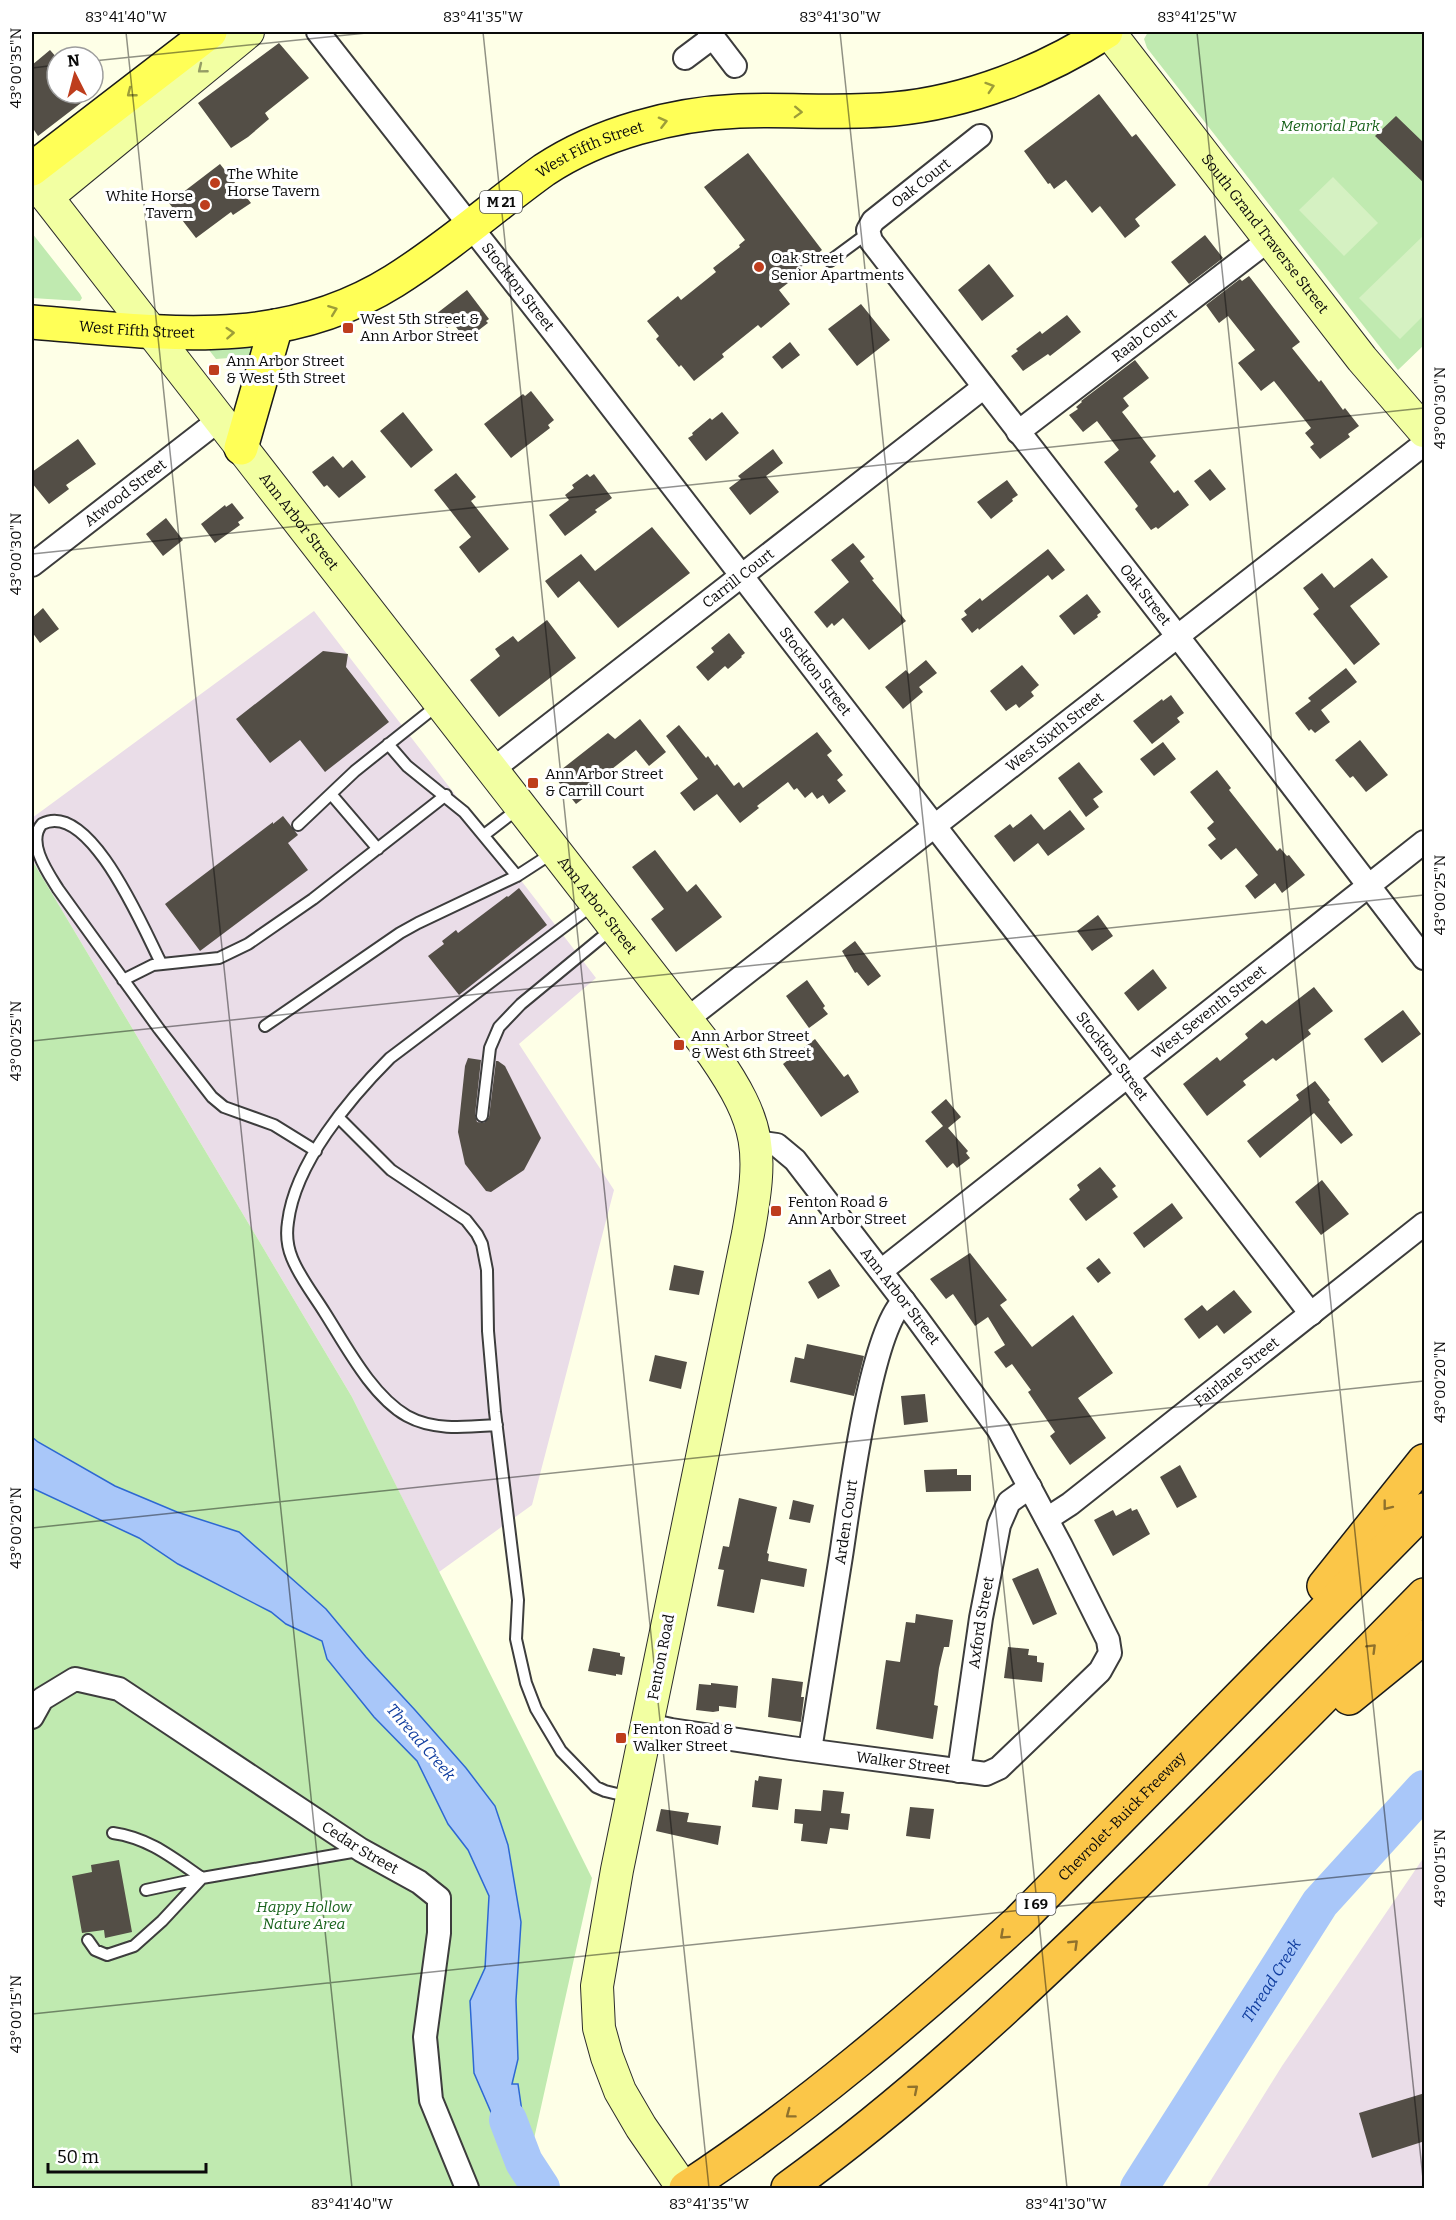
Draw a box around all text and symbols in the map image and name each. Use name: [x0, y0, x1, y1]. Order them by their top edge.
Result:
text: 83°41'40"W: [85, 8, 168, 26]
text: 83°41'35"W: [443, 8, 524, 26]
text: 83°41'30"W: [799, 8, 881, 26]
text: 83°41'25"W: [1157, 8, 1237, 26]
text: 43°00'35"N: [7, 27, 25, 108]
north arrow: [45, 45, 105, 105]
text: N: [66, 50, 81, 71]
one-way arrow: [198, 61, 209, 72]
one-way arrow: [984, 82, 995, 94]
one-way arrow: [126, 85, 137, 96]
one-way arrow: [793, 105, 802, 118]
street label: West Fifth Street: [533, 117, 646, 182]
one-way arrow: [658, 117, 668, 130]
park label: Memorial Park: [1280, 117, 1381, 135]
street label: South Grand Traverse Street: [1198, 150, 1333, 317]
street label: Oak Court: [888, 154, 954, 212]
place label: The White Horse Tavern: [227, 165, 320, 200]
marker: The White Horse Tavern: [208, 176, 222, 190]
place label: White Horse Tavern: [105, 187, 193, 222]
road number: M 21: [480, 191, 522, 213]
marker: White Horse Tavern: [198, 198, 212, 212]
street label: Stockton Street: [478, 239, 559, 335]
place label: Oak Street Senior Apartments: [771, 249, 904, 284]
marker: Oak Street Senior Apartments: [752, 260, 766, 274]
street label: Raab Court: [1108, 304, 1181, 366]
one-way arrow: [327, 305, 337, 318]
place label: West 5th Street & Ann Arbor Street: [360, 310, 479, 345]
street label: West Fifth Street: [78, 317, 195, 342]
marker: West 5th Street & Ann Arbor Street: [341, 321, 355, 335]
one-way arrow: [226, 327, 235, 340]
place label: Ann Arbor Street & West 5th Street: [226, 352, 346, 387]
marker: Ann Arbor Street & West 5th Street: [207, 363, 221, 377]
text: 43°00'30"N: [1431, 367, 1449, 449]
street label: Atwood Street: [81, 455, 170, 530]
street label: Ann Arbor Street: [256, 469, 343, 574]
text: 43°00'30"N: [7, 513, 25, 595]
street label: Carrill Court: [699, 545, 778, 612]
street label: Oak Street: [1116, 560, 1175, 630]
street label: Stockton Street: [775, 623, 856, 720]
street label: West Sixth Street: [1003, 688, 1108, 776]
place label: Ann Arbor Street & Carrill Court: [545, 765, 664, 800]
marker: Ann Arbor Street & Carrill Court: [526, 776, 540, 790]
street label: Ann Arbor Street: [554, 853, 641, 958]
text: 43°00'25"N: [1431, 855, 1449, 935]
street label: West Seventh Street: [1148, 961, 1270, 1062]
text: 43°00'25"N: [7, 1001, 25, 1081]
street label: Stockton Street: [1072, 1008, 1152, 1105]
place label: Ann Arbor Street & West 6th Street: [691, 1027, 812, 1062]
marker: Ann Arbor Street & West 6th Street: [672, 1038, 686, 1052]
place label: Fenton Road & Ann Arbor Street: [788, 1193, 907, 1228]
marker: Fenton Road & Ann Arbor Street: [769, 1204, 783, 1218]
street label: Ann Arbor Street: [856, 1244, 944, 1349]
street label: Fairlane Street: [1191, 1333, 1283, 1411]
text: 43°00'20"N: [1431, 1341, 1449, 1423]
street label: Arden Court: [831, 1478, 861, 1566]
text: 43°00'20"N: [7, 1487, 25, 1569]
one-way arrow: [1384, 1499, 1395, 1510]
street label: Axford Street: [965, 1574, 998, 1670]
street label: Fenton Road: [644, 1612, 678, 1701]
one-way arrow: [1365, 1645, 1376, 1656]
water label: Thread Creek: [383, 1700, 460, 1784]
place label: Fenton Road & Walker Street: [633, 1720, 733, 1755]
marker: Fenton Road & Walker Street: [614, 1731, 628, 1745]
street label: Walker Street: [855, 1748, 952, 1778]
street label: Chevrolet-Buick Freeway: [1054, 1748, 1190, 1885]
street label: Cedar Street: [318, 1817, 402, 1878]
text: 43°00'15"N: [1431, 1829, 1449, 1907]
road number: I 69: [1016, 1893, 1056, 1915]
park label: Happy Hollow Nature Area: [256, 1898, 353, 1933]
one-way arrow: [1000, 1928, 1010, 1939]
water label: Thread Creek: [1237, 1935, 1305, 2026]
one-way arrow: [1066, 1940, 1077, 1951]
text: 43°00'15"N: [7, 1975, 25, 2053]
one-way arrow: [907, 2085, 918, 2096]
one-way arrow: [786, 2107, 797, 2118]
scale bar: [48, 2136, 206, 2174]
text: 50 m: [57, 2146, 99, 2168]
text: 83°41'40"W: [311, 2195, 394, 2213]
text: 83°41'35"W: [669, 2195, 750, 2213]
text: 83°41'30"W: [1025, 2195, 1107, 2213]

